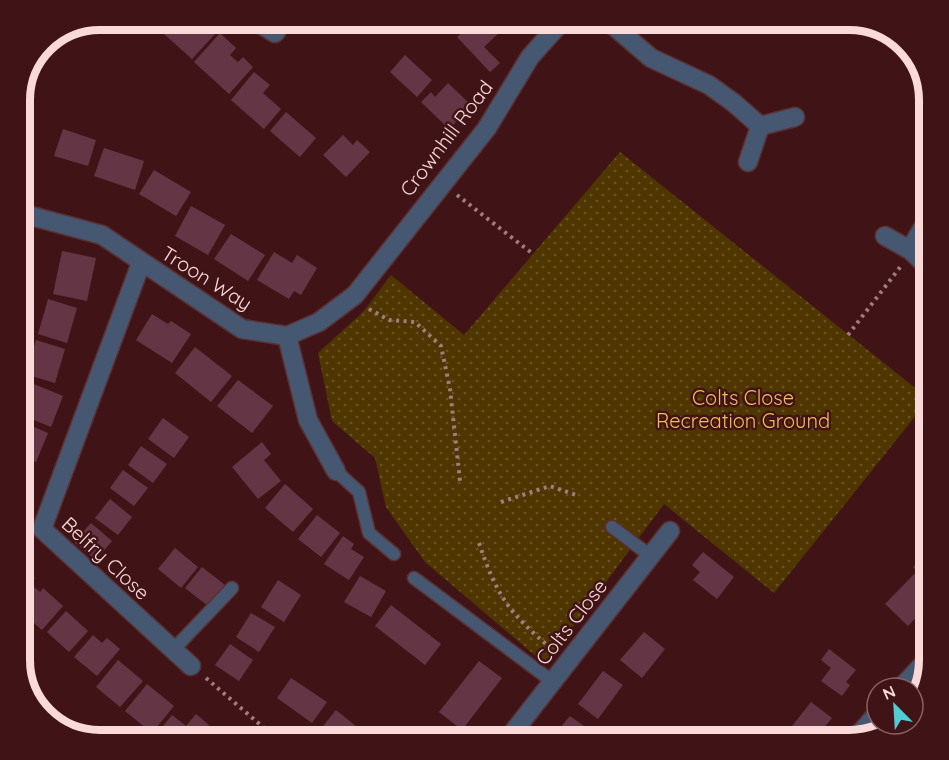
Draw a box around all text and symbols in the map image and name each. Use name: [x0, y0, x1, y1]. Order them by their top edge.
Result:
street label: Crownhill Road: [394, 75, 498, 201]
street label: Troon Way: [157, 240, 257, 316]
park label: Colts Close Recreation Ground: [656, 385, 830, 433]
street label: Belfry Close: [57, 511, 155, 605]
street label: Colts Close: [530, 574, 612, 670]
north arrow: [865, 676, 925, 736]
text: N: [879, 681, 898, 704]

